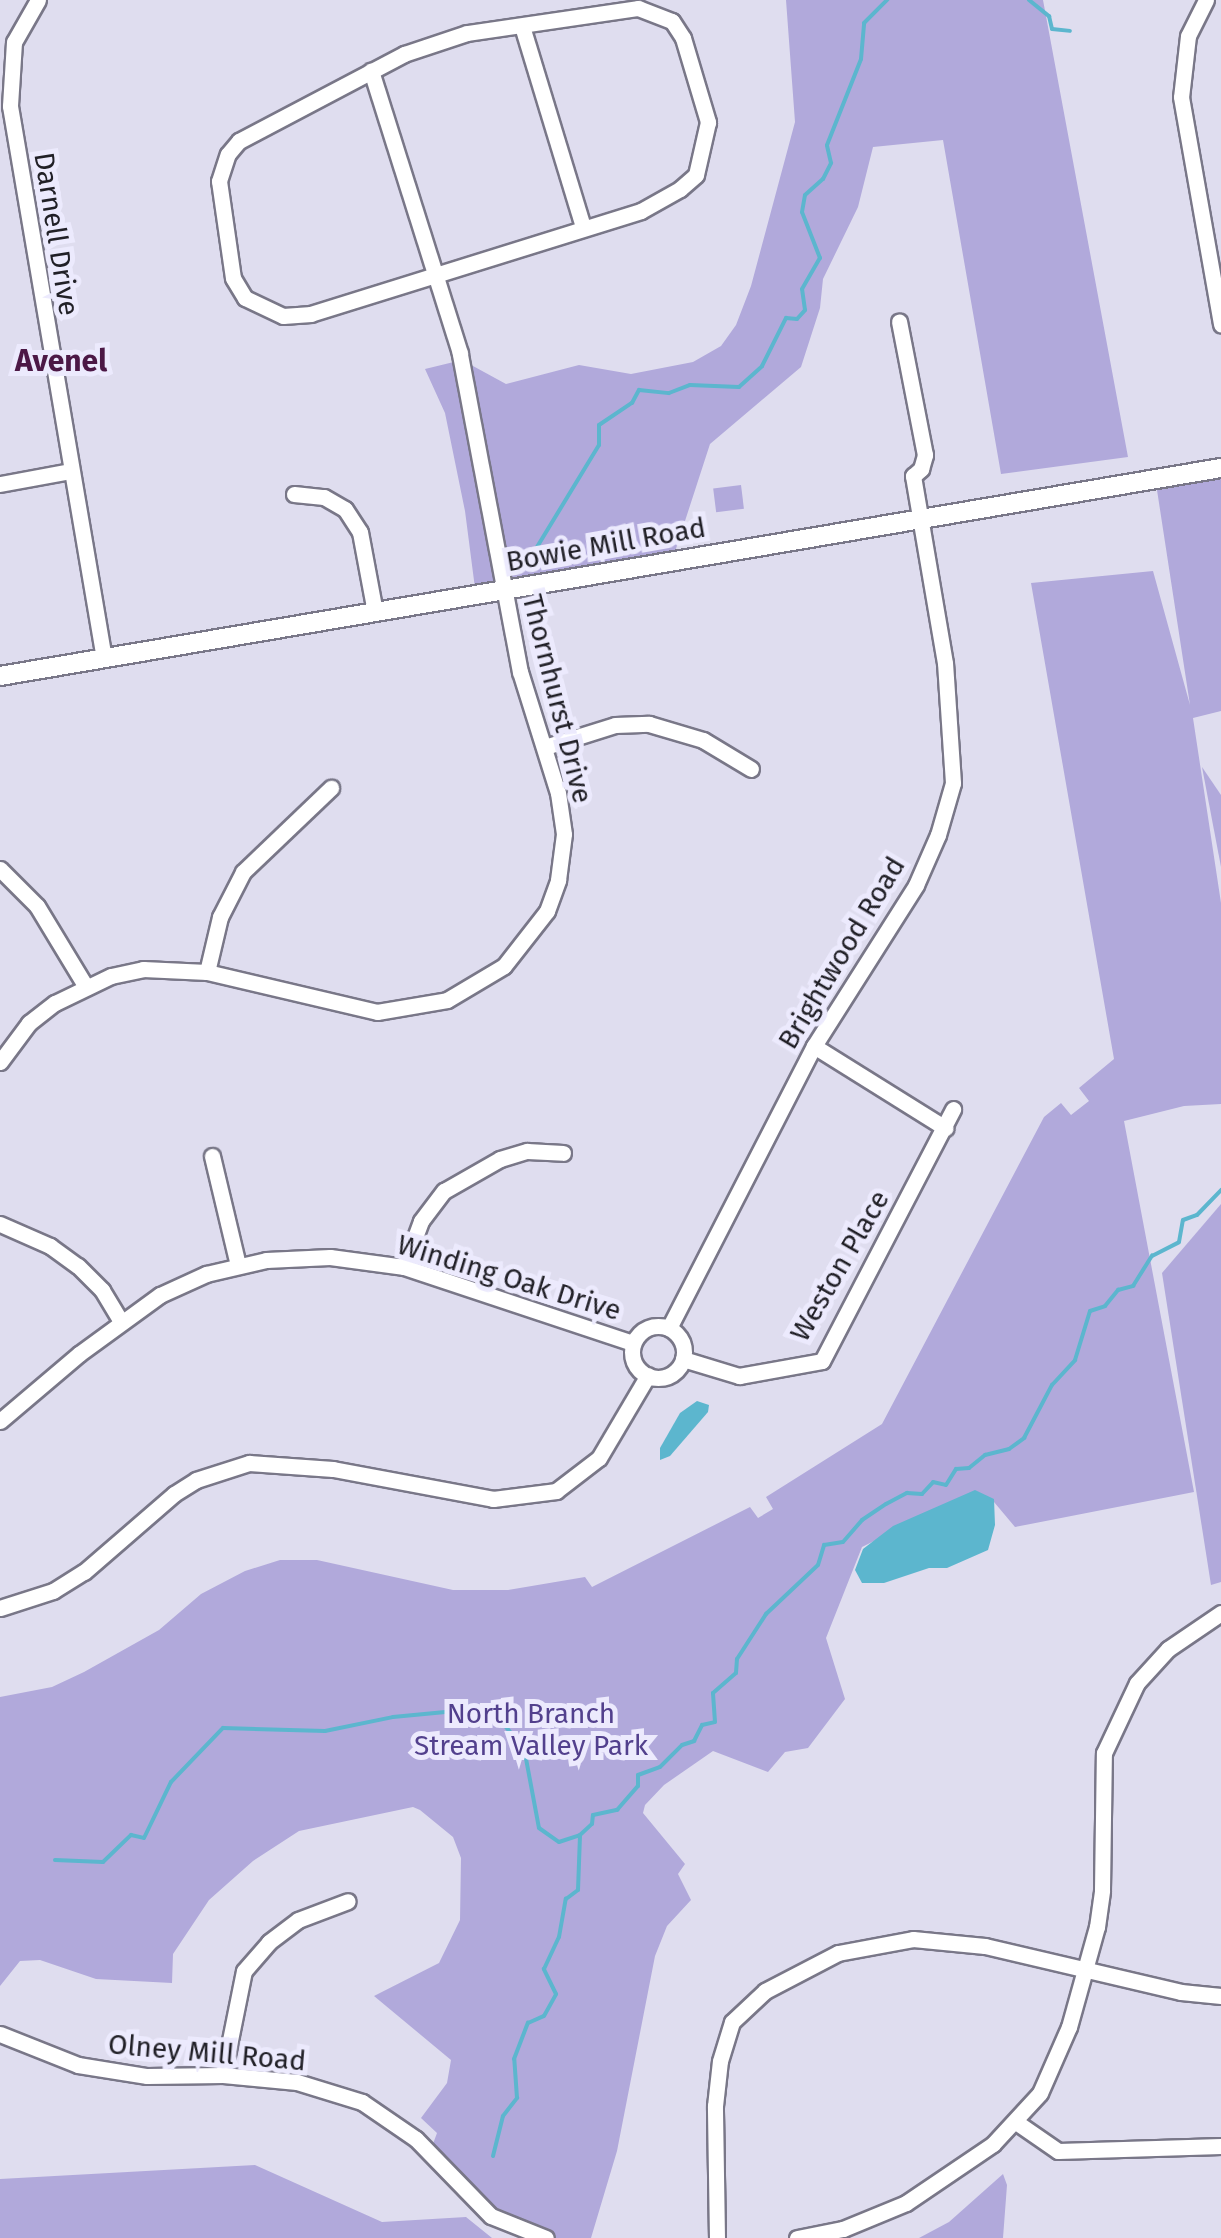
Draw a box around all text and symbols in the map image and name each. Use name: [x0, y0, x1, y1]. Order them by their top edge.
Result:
street label: Darnell Drive: [27, 150, 85, 318]
district label: Avenel: [15, 343, 107, 379]
street label: Bowie Mill Road: [504, 511, 708, 579]
street label: Thornhurst Drive: [515, 591, 599, 807]
street label: Brightwood Road: [771, 851, 913, 1055]
street label: Weston Place: [783, 1185, 897, 1347]
street label: Winding Oak Drive: [393, 1228, 625, 1328]
park label: North Branch Stream Valley Park: [414, 1697, 648, 1763]
street label: Olney Mill Road: [107, 2028, 307, 2078]

